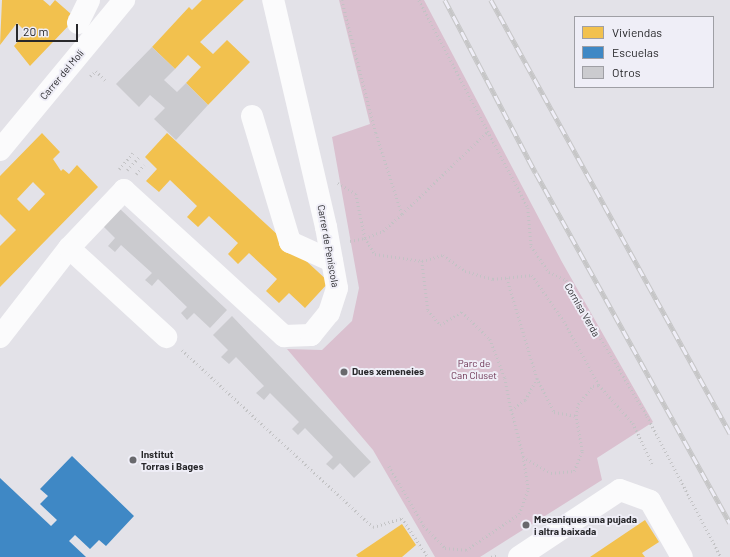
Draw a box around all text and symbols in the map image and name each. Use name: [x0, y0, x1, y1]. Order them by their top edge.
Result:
scale bar: [18, 16, 80, 42]
legend: [574, 16, 714, 88]
text: 20 m: [23, 24, 49, 38]
text: Viviendas: [612, 25, 662, 39]
text: Escuelas: [612, 45, 659, 59]
street label: Carrer del Molí: [38, 48, 86, 102]
text: Otros: [612, 65, 640, 79]
street label: Carrer de Peníscola: [315, 204, 341, 288]
street label: Cornisa Verda: [562, 281, 602, 339]
park label: Parc de Can Cluset: [451, 357, 497, 380]
place label: Dues xemeneies: [352, 366, 424, 378]
marker: Dues xemeneies: [339, 367, 349, 377]
place label: Institut Torras i Bages: [141, 448, 203, 472]
marker: Institut Torras i Bages: [128, 455, 138, 465]
place label: Mecaniques una pujada i altra baixada: [534, 513, 637, 536]
marker: Mecaniques una pujada i altra baixada: [521, 520, 531, 530]

